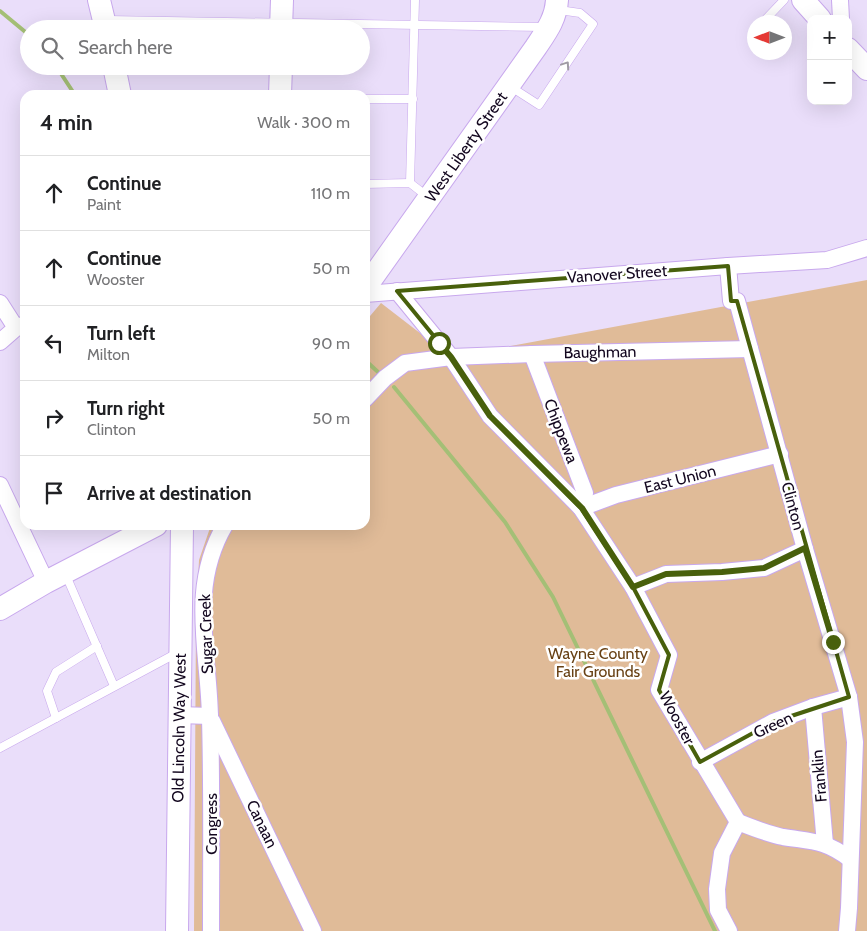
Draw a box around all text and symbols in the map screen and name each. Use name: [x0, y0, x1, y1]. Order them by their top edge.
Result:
north arrow: [747, 15, 792, 60]
map controls: [807, 15, 852, 105]
button: +: [807, 15, 852, 60]
search box: [20, 20, 370, 75]
icon: search: [38, 34, 66, 62]
text: Search here: [78, 36, 172, 59]
button: −: [807, 60, 852, 105]
one-way arrow: [560, 61, 569, 71]
street label: West Liberty Street: [421, 88, 511, 206]
text: 4 min: [40, 110, 93, 135]
text: Walk · 300 m: [257, 113, 350, 132]
text: Continue: [87, 172, 161, 195]
icon: ahead: [40, 179, 68, 207]
text: 110 m: [311, 184, 350, 203]
text: Paint: [87, 195, 121, 214]
text: Continue: [87, 247, 161, 270]
icon: ahead: [40, 254, 68, 282]
text: 50 m: [313, 259, 350, 278]
street label: Vanover Street: [566, 261, 668, 287]
text: Wooster: [87, 270, 144, 289]
text: Turn left: [87, 322, 155, 345]
icon: left: [40, 329, 68, 357]
route start: [428, 332, 451, 355]
text: 90 m: [312, 334, 350, 353]
street label: Baughman: [563, 342, 637, 362]
text: Milton: [87, 345, 130, 364]
street label: Chippewa: [540, 396, 582, 466]
text: Turn right: [87, 397, 165, 420]
icon: right: [40, 404, 68, 432]
text: 50 m: [313, 409, 350, 428]
text: Clinton: [87, 420, 136, 439]
street label: East Union: [642, 461, 718, 497]
icon: arrive: [40, 479, 68, 507]
street label: Clinton: [777, 480, 809, 532]
text: Arrive at destination: [87, 482, 251, 505]
street label: Sugar Creek: [195, 593, 217, 674]
route end: [822, 631, 845, 654]
park label: Wayne County Fair Grounds: [548, 644, 648, 681]
street label: Old Lincoln Way West: [168, 653, 190, 803]
street label: Wooster: [655, 688, 699, 749]
street label: Green: [750, 708, 796, 742]
street label: Franklin: [807, 749, 831, 803]
street label: Congress: [202, 793, 221, 855]
street label: Canaan: [242, 797, 282, 851]

